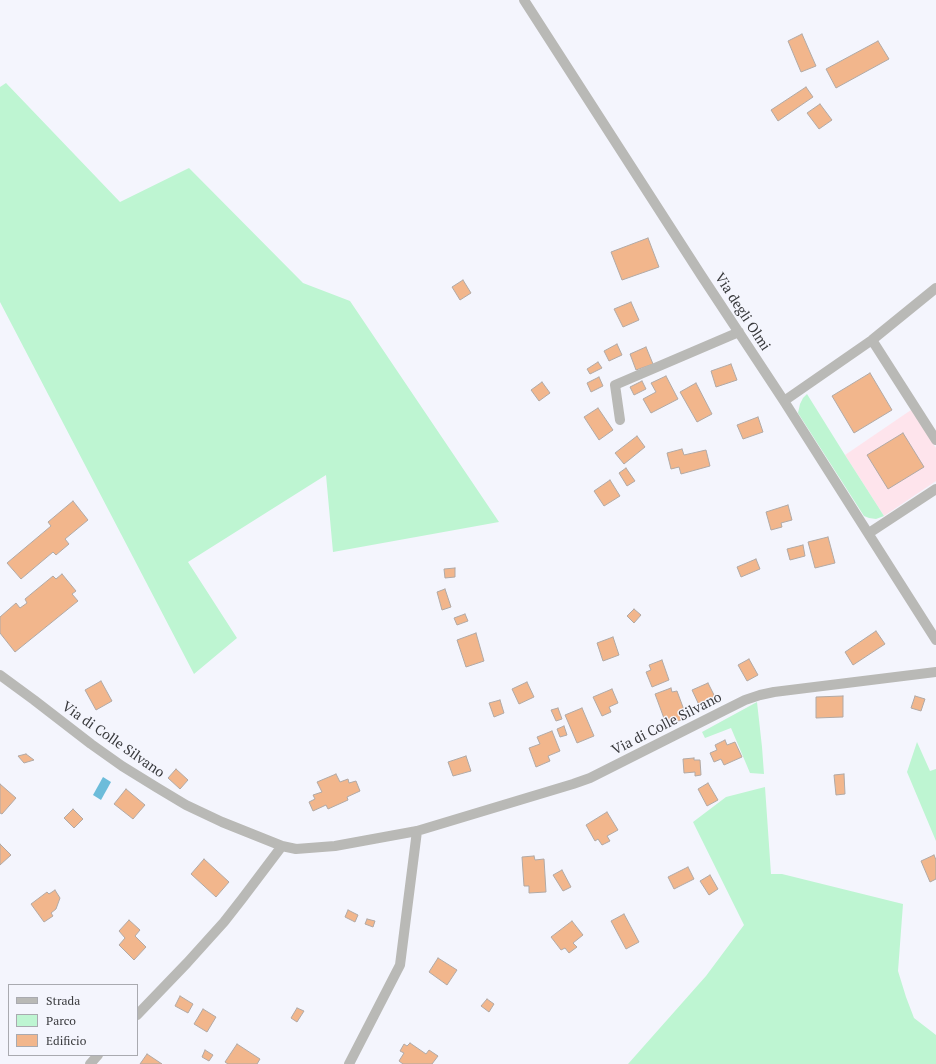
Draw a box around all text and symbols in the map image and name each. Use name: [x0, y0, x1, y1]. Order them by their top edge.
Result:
street label: Via degli Olmi: [711, 270, 773, 354]
street label: Via di Colle Silvano: [609, 689, 725, 759]
street label: Via di Colle Silvano: [59, 698, 167, 782]
legend: [8, 984, 138, 1056]
text: Strada: [46, 993, 80, 1008]
text: Parco: [46, 1013, 76, 1028]
text: Edificio: [46, 1033, 86, 1048]

